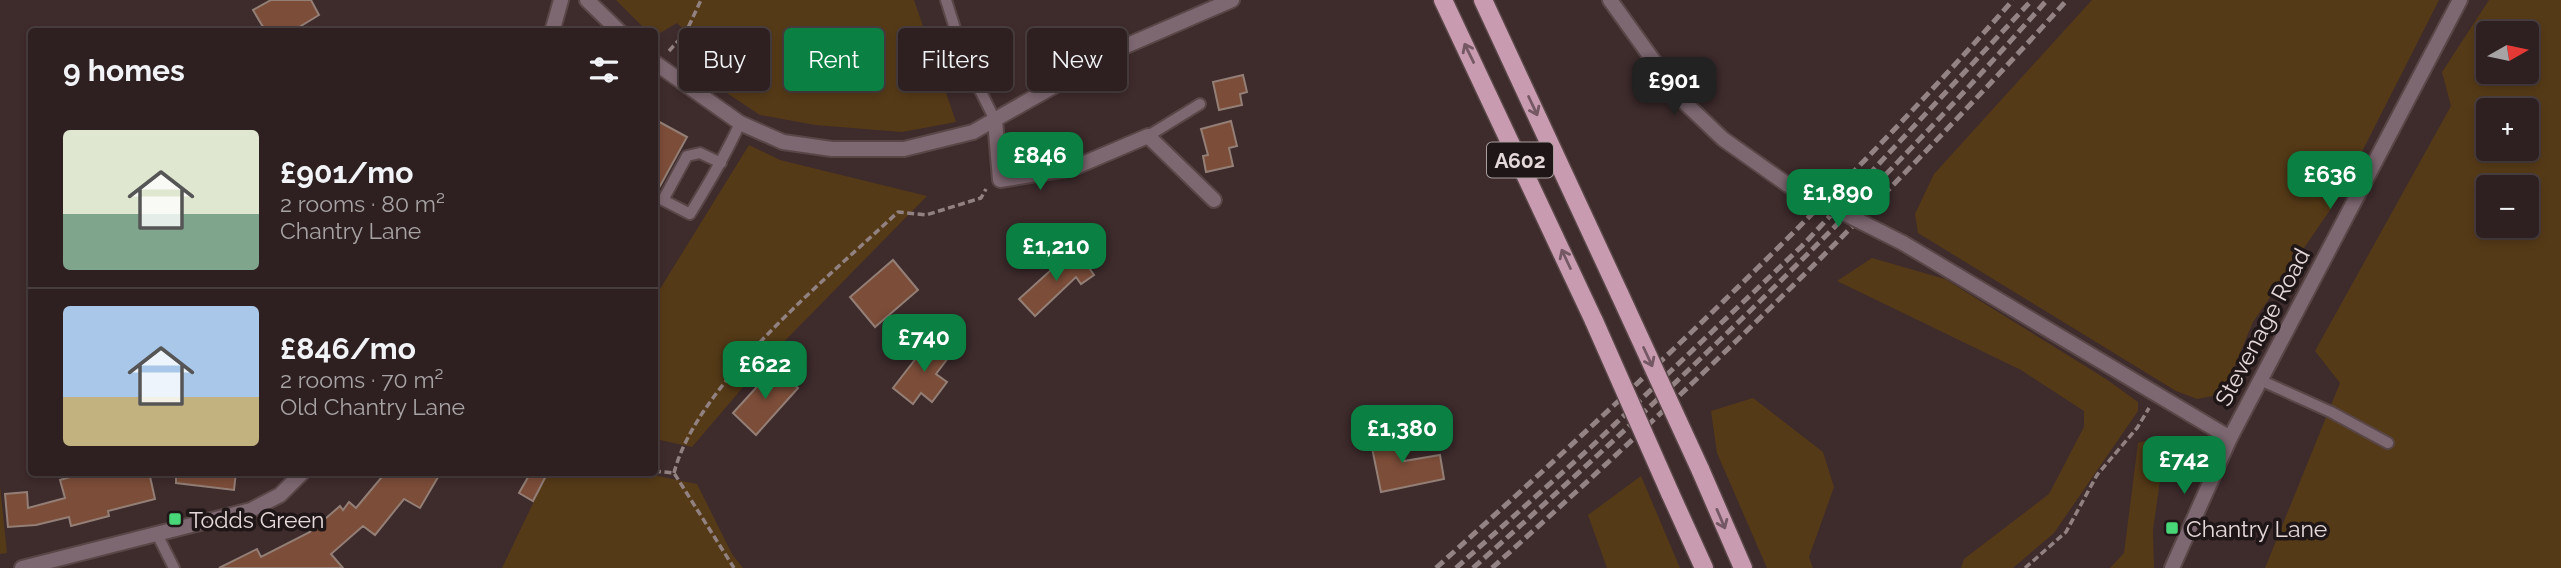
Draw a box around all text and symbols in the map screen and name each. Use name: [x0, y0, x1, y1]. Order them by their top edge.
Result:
north arrow: [2476, 21, 2539, 84]
map controls: [2476, 21, 2539, 238]
chip: Buy: [679, 28, 770, 91]
chip: Rent: [784, 28, 884, 91]
chip: Filters: [898, 28, 1013, 91]
chip: New: [1027, 28, 1127, 91]
one-way arrow: [1461, 43, 1475, 64]
icon: filters: [585, 51, 623, 89]
text: 9 homes: [63, 53, 185, 88]
pin: £901: [1633, 58, 1715, 117]
text: £901: [1648, 66, 1700, 93]
one-way arrow: [1527, 95, 1540, 116]
button: +: [2476, 98, 2539, 161]
pin: £846: [999, 132, 1081, 192]
text: £846: [1013, 141, 1067, 168]
road number: A602: [1487, 142, 1553, 178]
pin: £636: [2289, 152, 2371, 211]
text: £901/mo: [280, 155, 413, 190]
icon: home: [119, 158, 203, 242]
text: £636: [2303, 160, 2357, 187]
pin: £1,890: [1781, 170, 1895, 229]
button: −: [2476, 175, 2539, 238]
text: £1,890: [1803, 178, 1873, 205]
text: 2 rooms · 80 m²: [280, 190, 445, 217]
text: Chantry Lane: [280, 217, 421, 244]
pin: £1,210: [999, 224, 1113, 283]
text: £1,210: [1022, 232, 1090, 259]
street label: Stevenage Road: [2209, 244, 2315, 410]
one-way arrow: [1558, 248, 1571, 269]
pin: £740: [883, 314, 965, 374]
text: £740: [898, 323, 950, 350]
text: £846/mo: [280, 331, 416, 366]
icon: home: [119, 334, 203, 418]
pin: £622: [724, 342, 806, 401]
one-way arrow: [1642, 346, 1656, 367]
text: £622: [739, 350, 791, 377]
text: 2 rooms · 70 m²: [280, 366, 443, 393]
text: Old Chantry Lane: [280, 393, 465, 420]
pin: £1,380: [1345, 406, 1459, 465]
text: £1,380: [1367, 414, 1437, 441]
pin: £742: [2143, 436, 2225, 496]
text: £742: [2159, 445, 2209, 472]
place label: Todds Green: [189, 506, 324, 533]
one-way arrow: [1716, 507, 1729, 529]
marker: Todds Green: [167, 511, 183, 527]
place label: Chantry Lane: [2186, 515, 2327, 542]
marker: Chantry Lane: [2164, 520, 2180, 536]

